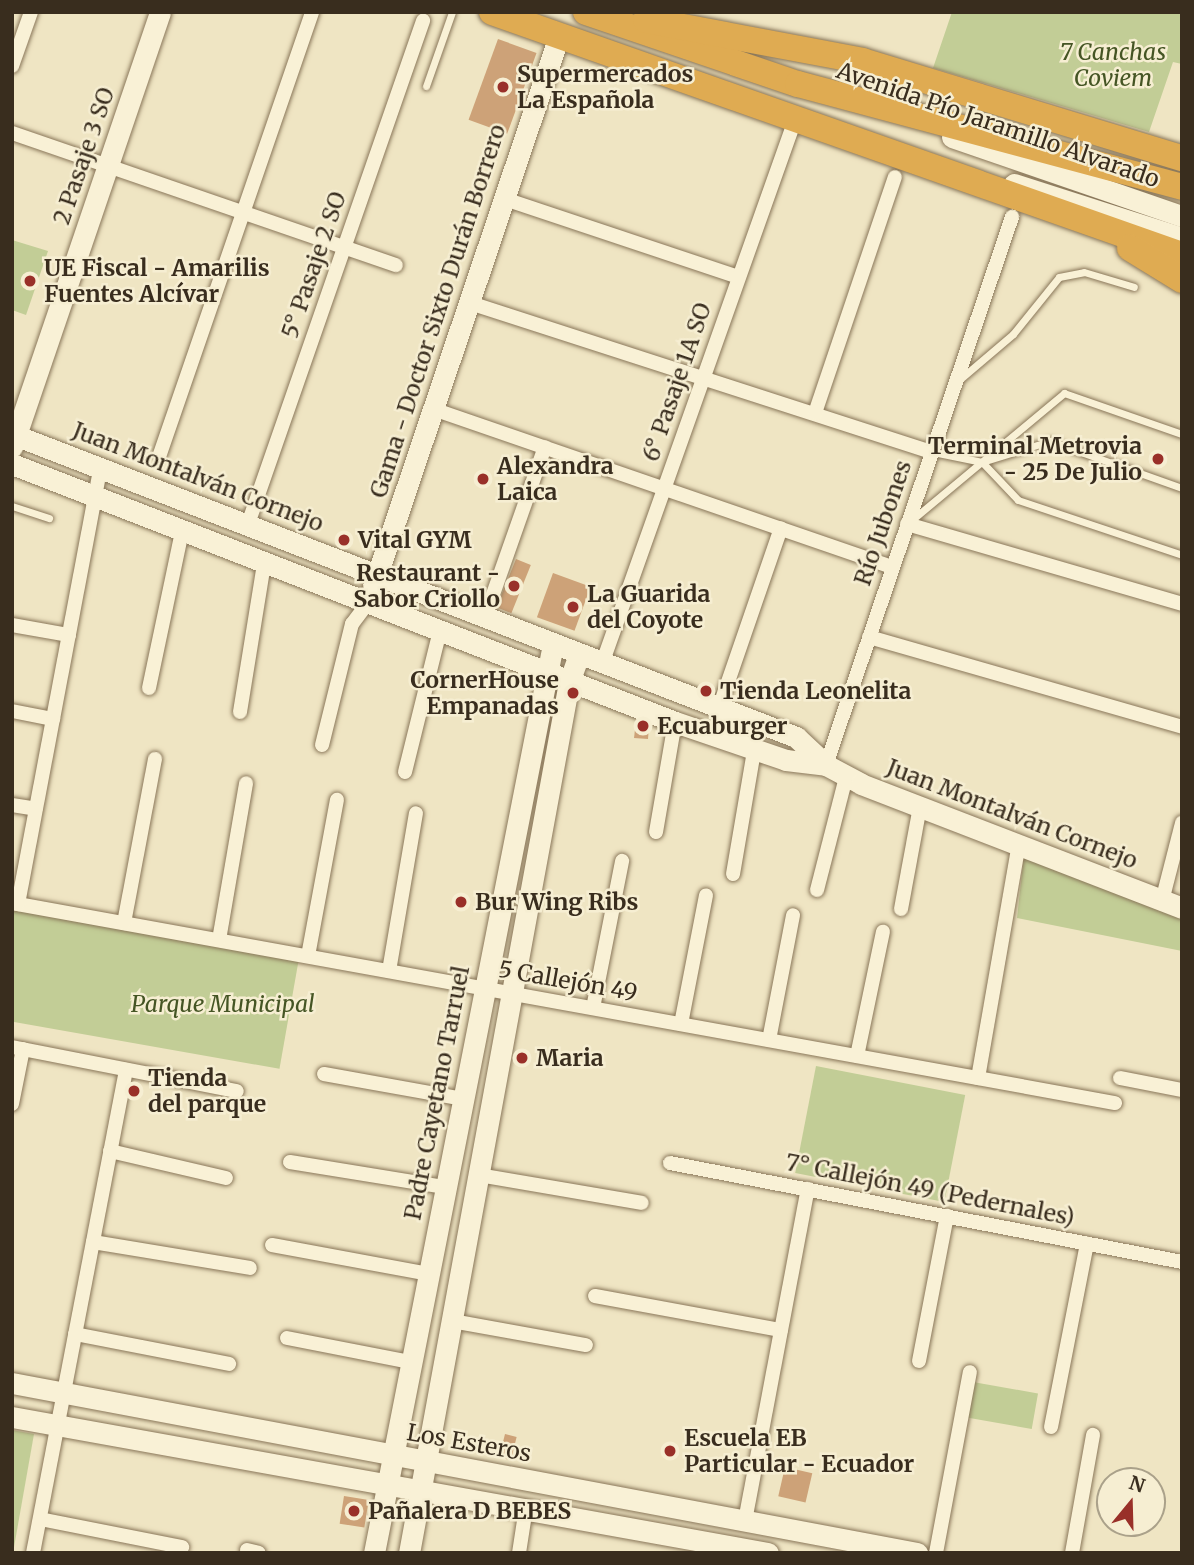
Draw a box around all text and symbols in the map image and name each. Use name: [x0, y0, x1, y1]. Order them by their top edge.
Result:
park label: 7 Canchas Coviem: [1060, 38, 1166, 92]
street label: Avenida Pío Jaramillo Alvarado: [833, 57, 1163, 193]
place label: Supermercados La Española: [517, 60, 693, 114]
marker: Supermercados La Española: [495, 79, 511, 95]
street label: 2 Pasaje 3 SO: [48, 84, 120, 228]
street label: Gama - Doctor Sixto Durán Borrero: [364, 121, 512, 501]
street label: 5° Pasaje 2 SO: [276, 188, 352, 342]
place label: UE Fiscal - Amarilis Fuentes Alcívar: [44, 254, 270, 308]
marker: UE Fiscal - Amarilis Fuentes Alcívar: [22, 273, 38, 289]
street label: 6° Pasaje 1A SO: [637, 299, 717, 465]
street label: Juan Montalván Cornejo: [69, 416, 327, 538]
place label: Terminal Metrovia - 25 De Julio: [928, 432, 1142, 486]
marker: Terminal Metrovia - 25 De Julio: [1148, 449, 1168, 469]
place label: Alexandra Laica: [497, 452, 614, 506]
street label: Río Jubones: [849, 457, 917, 589]
marker: Alexandra Laica: [475, 471, 491, 487]
place label: Vital GYM: [358, 526, 472, 554]
marker: Vital GYM: [336, 532, 352, 548]
place label: Restaurant - Sabor Criollo: [353, 559, 500, 613]
marker: Restaurant - Sabor Criollo: [506, 578, 522, 594]
place label: La Guarida del Coyote: [587, 580, 710, 634]
marker: La Guarida del Coyote: [565, 599, 581, 615]
place label: CornerHouse Empanadas: [410, 666, 559, 720]
place label: Tienda Leonelita: [720, 677, 911, 705]
marker: Tienda Leonelita: [698, 683, 714, 699]
marker: CornerHouse Empanadas: [565, 685, 581, 701]
place label: Ecuaburger: [657, 712, 787, 740]
marker: Ecuaburger: [635, 718, 651, 734]
street label: Juan Montalván Cornejo: [883, 753, 1141, 875]
place label: Bur Wing Ribs: [475, 888, 638, 916]
marker: Bur Wing Ribs: [453, 894, 469, 910]
street label: 5 Callejón 49: [496, 955, 640, 1007]
street label: Padre Cayetano Tarruel: [399, 964, 475, 1222]
park label: Parque Municipal: [131, 990, 315, 1018]
place label: Maria: [536, 1044, 604, 1072]
marker: Maria: [514, 1050, 530, 1066]
place label: Tienda del parque: [148, 1064, 266, 1118]
marker: Tienda del parque: [126, 1083, 142, 1099]
street label: 7° Callejón 49 (Pedernales): [783, 1148, 1077, 1232]
street label: Los Esteros: [405, 1418, 533, 1468]
place label: Escuela EB Particular - Ecuador: [684, 1424, 914, 1478]
marker: Escuela EB Particular - Ecuador: [662, 1443, 678, 1459]
north arrow: [1096, 1467, 1166, 1537]
text: N: [1126, 1470, 1148, 1498]
place label: Pañalera D BEBES: [368, 1497, 571, 1525]
marker: Pañalera D BEBES: [346, 1503, 362, 1519]

